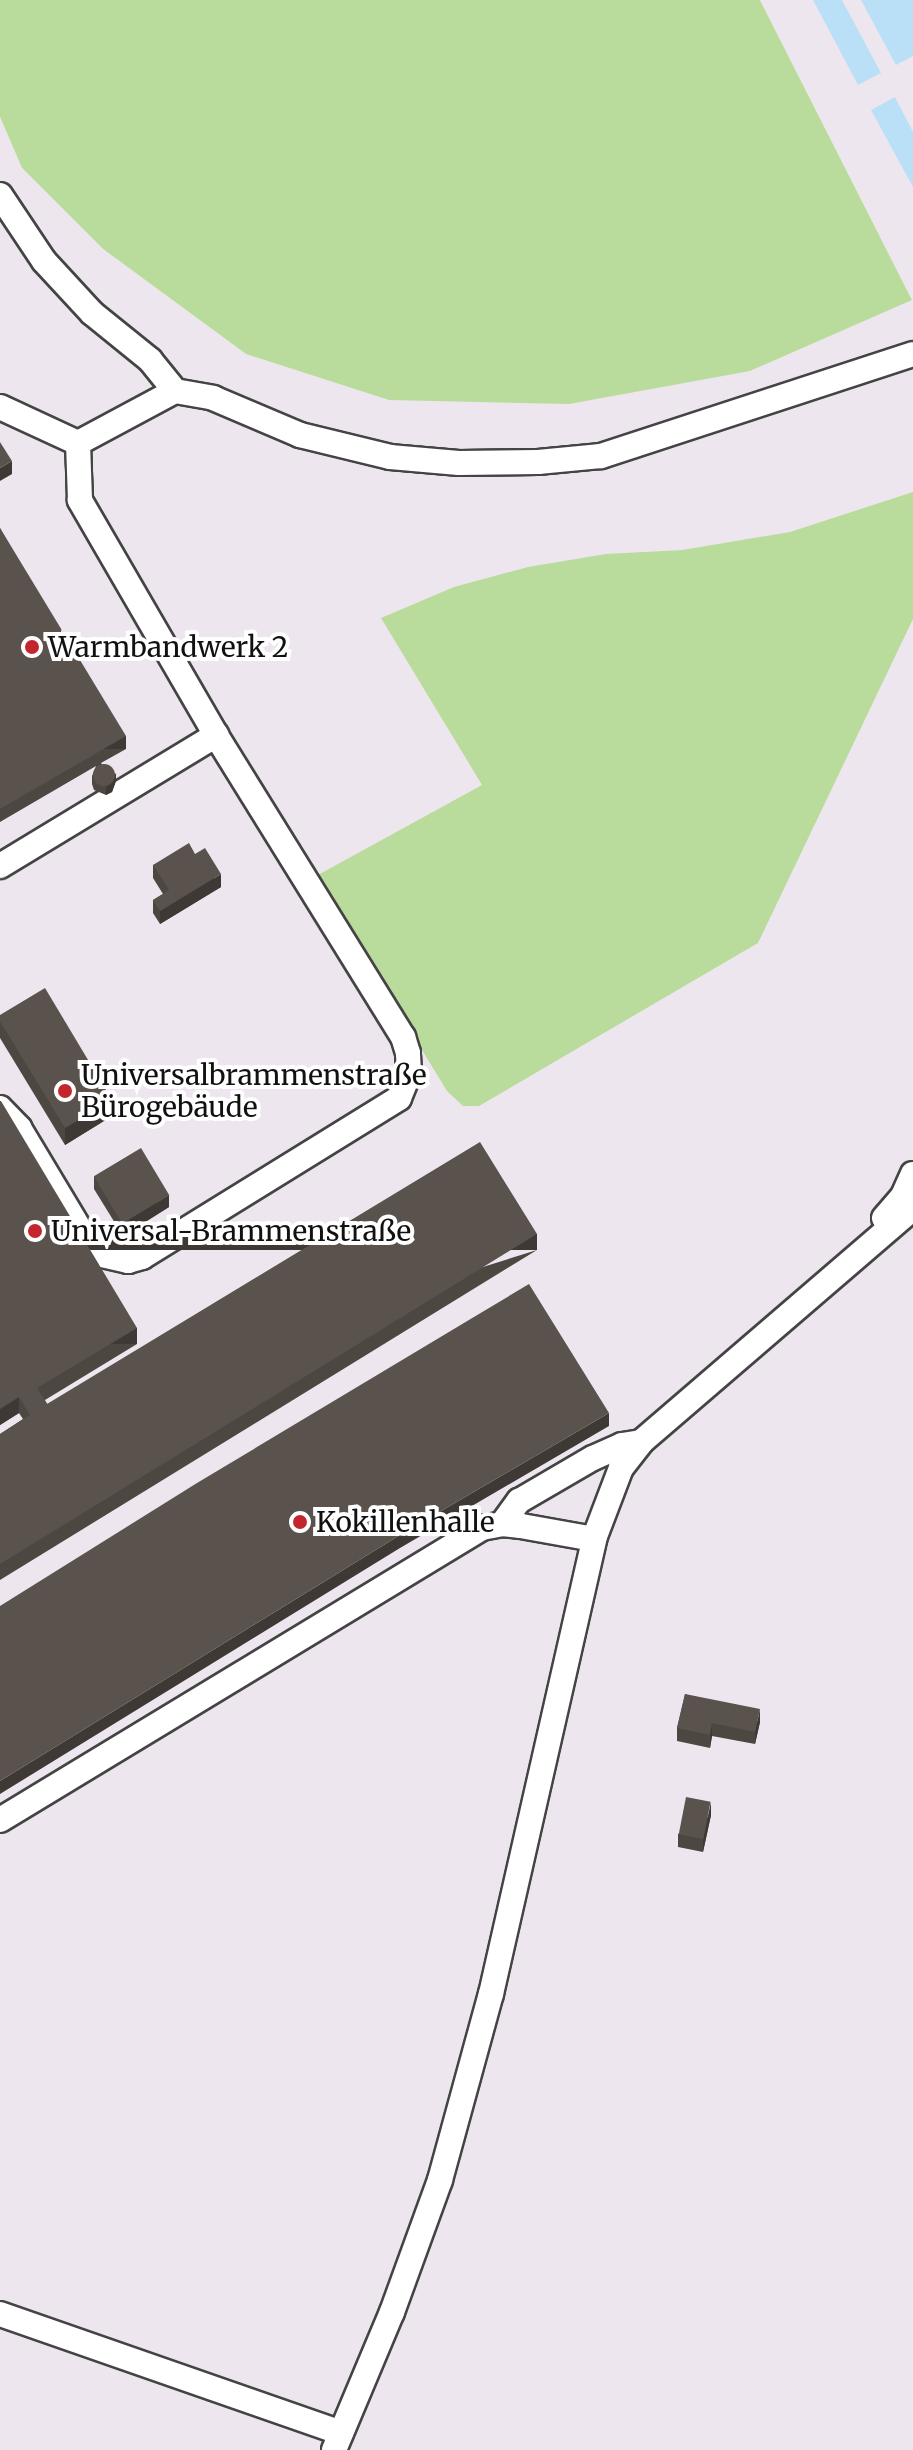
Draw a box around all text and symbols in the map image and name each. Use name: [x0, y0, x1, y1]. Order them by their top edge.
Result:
place label: Warmbandwerk 2: [48, 630, 288, 664]
marker: Warmbandwerk 2: [23, 638, 41, 656]
place label: Universalbrammenstraße Bürogebäude: [81, 1058, 427, 1124]
marker: Universalbrammenstraße Bürogebäude: [56, 1082, 74, 1100]
place label: Universal-Brammenstraße: [51, 1214, 411, 1248]
marker: Universal-Brammenstraße: [26, 1222, 44, 1240]
place label: Kokillenhalle: [316, 1505, 495, 1539]
marker: Kokillenhalle: [291, 1513, 309, 1531]

